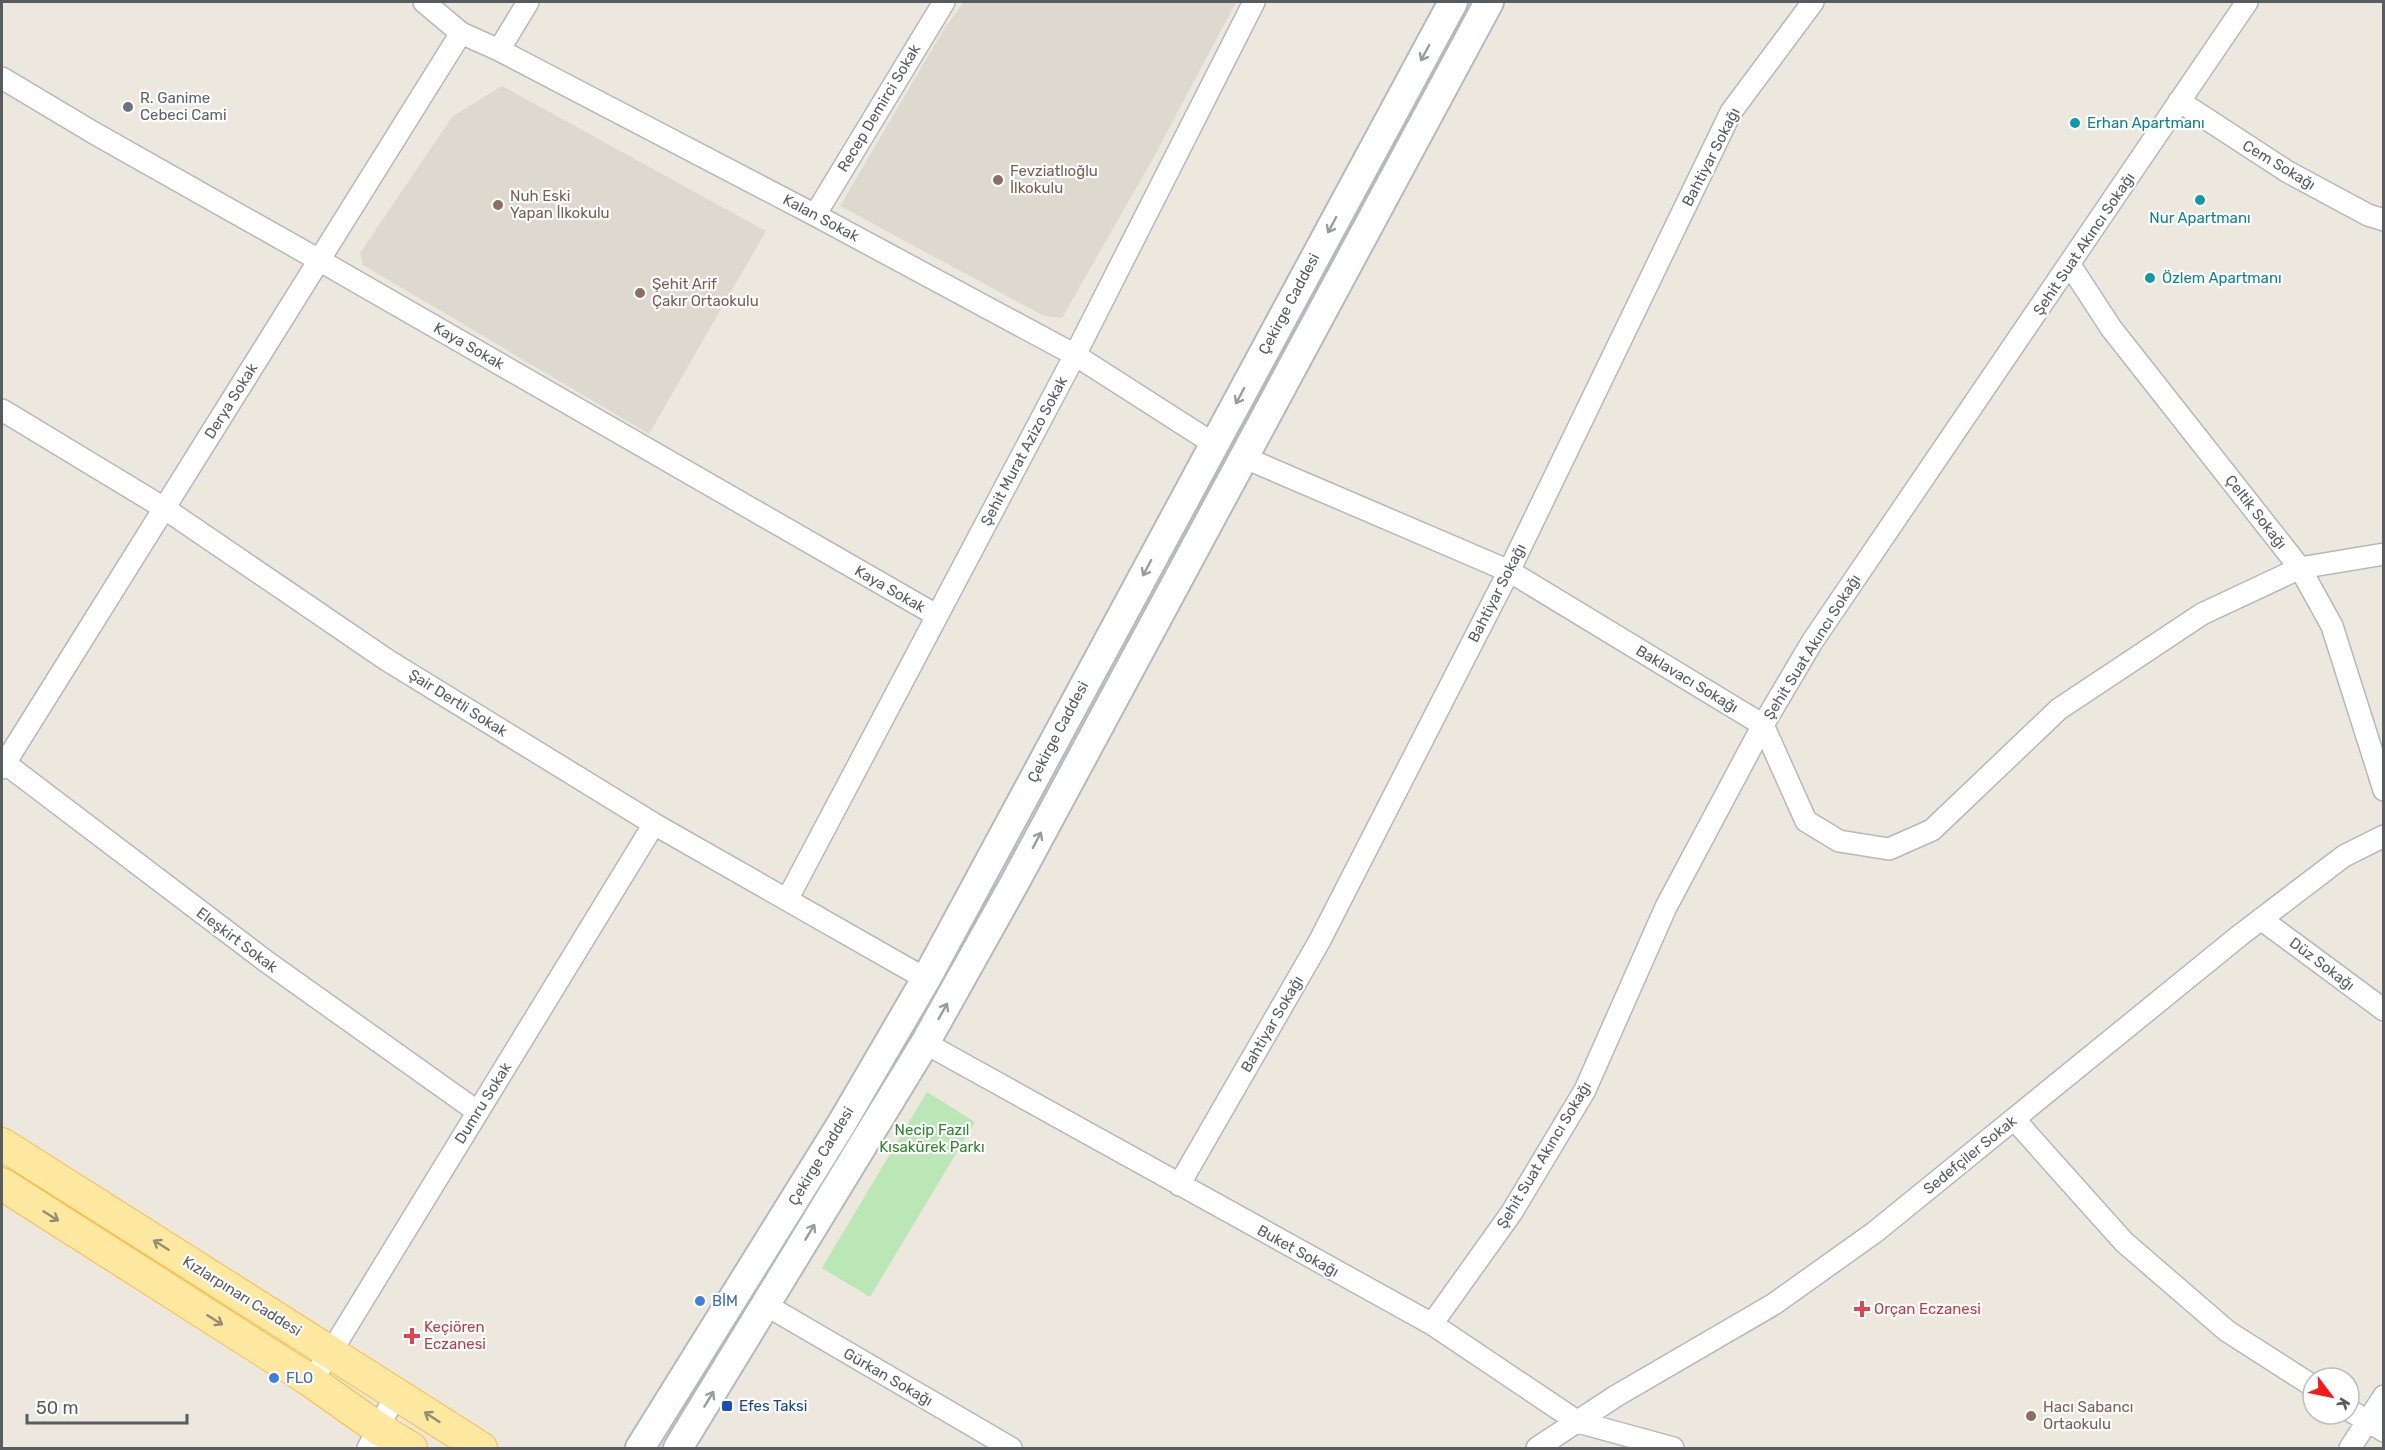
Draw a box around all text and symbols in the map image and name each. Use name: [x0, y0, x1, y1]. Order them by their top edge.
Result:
street label: Recep Demirci Sokak: [834, 41, 924, 175]
one-way arrow: [1419, 44, 1431, 61]
place label: R. Ganime Cebeci Cami: [140, 89, 227, 124]
marker: R. Ganime Cebeci Cami: [121, 100, 135, 114]
street label: Bahtiyar Sokağı: [1678, 105, 1744, 209]
place label: Erhan Apartmanı: [2087, 114, 2205, 132]
marker: Erhan Apartmanı: [2068, 116, 2082, 130]
street label: Cem Sokağı: [2239, 136, 2319, 194]
place label: Fevziatlıoğlu İlkokulu: [1010, 162, 1098, 197]
street label: Şehit Suat Akıncı Sokağı: [2029, 169, 2139, 319]
marker: Fevziatlıoğlu İlkokulu: [991, 173, 1005, 187]
place label: Nuh Eski Yapan İlkokulu: [510, 187, 610, 222]
street label: Kalan Sokak: [780, 190, 862, 246]
marker: Nur Apartmanı: [2193, 193, 2207, 207]
marker: Nuh Eski Yapan İlkokulu: [491, 198, 505, 212]
place label: Nur Apartmanı: [2149, 209, 2251, 227]
one-way arrow: [1326, 215, 1337, 233]
street label: Çekirge Caddesi: [1255, 250, 1323, 358]
place label: Özlem Apartmanı: [2162, 269, 2282, 287]
marker: Özlem Apartmanı: [2143, 271, 2157, 285]
place label: Şehit Arif Çakır Ortaokulu: [652, 275, 759, 310]
marker: Şehit Arif Çakır Ortaokulu: [633, 286, 647, 300]
street label: Kaya Sokak: [431, 319, 508, 374]
street label: Derya Sokak: [201, 360, 262, 442]
street label: Şehit Murat Azizo Sokak: [977, 373, 1071, 529]
one-way arrow: [1234, 387, 1246, 404]
street label: Çeltik Sokağı: [2221, 471, 2291, 553]
street label: Bahtiyar Sokağı: [1464, 541, 1530, 645]
one-way arrow: [1141, 558, 1152, 576]
street label: Kaya Sokak: [852, 562, 929, 617]
street label: Şehit Suat Akıncı Sokağı: [1760, 571, 1864, 723]
street label: Baklavacı Sokağı: [1633, 641, 1741, 717]
street label: Şair Dertli Sokak: [405, 665, 511, 741]
street label: Çekirge Caddesi: [1024, 678, 1092, 786]
one-way arrow: [1032, 832, 1043, 850]
street label: Eleşkirt Sokak: [193, 904, 281, 977]
street label: Düz Sokağı: [2286, 934, 2358, 994]
street label: Bahtiyar Sokağı: [1237, 973, 1307, 1075]
one-way arrow: [937, 1003, 949, 1020]
street label: Dumru Sokak: [451, 1059, 515, 1147]
street label: Şehit Suat Akıncı Sokağı: [1493, 1078, 1595, 1232]
street label: Çekirge Caddesi: [784, 1103, 858, 1209]
street label: Sedefçiler Sokak: [1920, 1112, 2021, 1198]
park label: Necip Fazıl Kısakürek Parkı: [879, 1121, 985, 1156]
one-way arrow: [42, 1210, 59, 1222]
street label: Buket Sokağı: [1254, 1221, 1342, 1281]
one-way arrow: [805, 1224, 817, 1241]
one-way arrow: [153, 1238, 170, 1250]
street label: Kızlarpınarı Caddesi: [179, 1252, 305, 1340]
place label: BİM: [712, 1292, 738, 1310]
marker: BİM: [693, 1294, 707, 1308]
place label: Orçan Eczanesi: [1874, 1300, 1981, 1318]
marker: Orçan Eczanesi: [1855, 1302, 1869, 1316]
one-way arrow: [207, 1314, 224, 1327]
place label: Keçiören Eczanesi: [424, 1318, 486, 1353]
marker: Keçiören Eczanesi: [405, 1329, 419, 1343]
street label: Gürkan Sokağı: [840, 1344, 936, 1410]
north arrow: [2301, 1366, 2361, 1426]
place label: FLO: [286, 1369, 313, 1387]
marker: FLO: [267, 1371, 281, 1385]
scale bar: [27, 1387, 188, 1425]
one-way arrow: [703, 1391, 715, 1408]
text: K: [2332, 1394, 2354, 1414]
text: 50 m: [36, 1397, 79, 1419]
place label: Efes Taksi: [739, 1397, 807, 1415]
place label: Hacı Sabancı Ortaokulu: [2043, 1398, 2133, 1433]
marker: Efes Taksi: [720, 1399, 734, 1413]
marker: Hacı Sabancı Ortaokulu: [2024, 1409, 2038, 1423]
one-way arrow: [424, 1411, 441, 1423]

